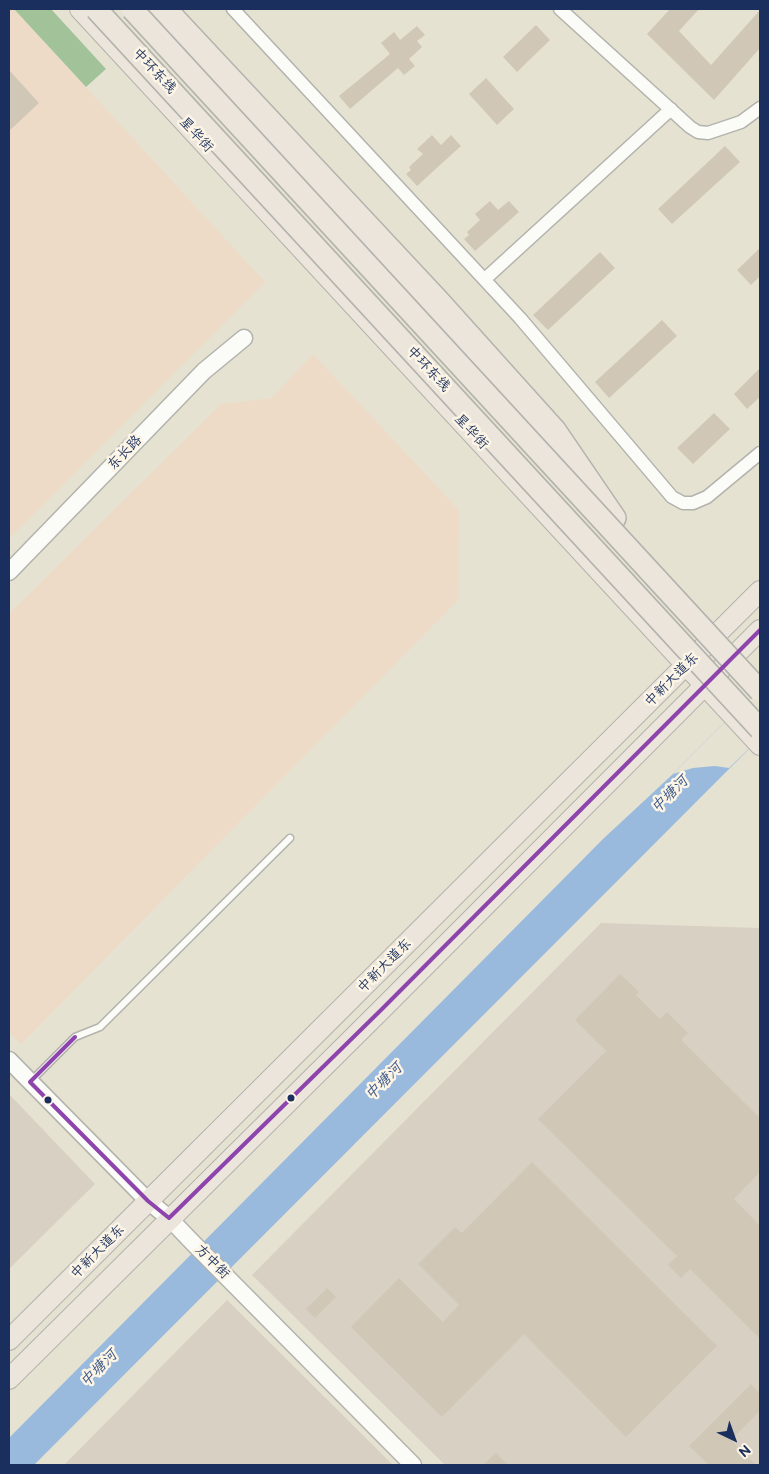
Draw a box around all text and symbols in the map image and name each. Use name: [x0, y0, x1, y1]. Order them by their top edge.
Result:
street label: 中环东线: [129, 45, 179, 97]
street label: 星华街: [176, 114, 216, 156]
street label: 中环东线: [403, 343, 453, 395]
street label: 星华街: [451, 411, 491, 453]
street label: 东长路: [104, 432, 146, 474]
street label: 中新大道东: [641, 649, 703, 711]
water label: 中塘河: [648, 773, 692, 817]
street label: 中新大道东: [354, 935, 416, 997]
water label: 中塘河: [362, 1060, 406, 1104]
unlabelled marker: [286, 1093, 296, 1103]
unlabelled marker: [43, 1095, 53, 1105]
street label: 中新大道东: [67, 1221, 129, 1283]
street label: 方中街: [191, 1241, 233, 1283]
water label: 中塘河: [77, 1347, 121, 1391]
north arrow: [709, 1414, 759, 1464]
text: N: [735, 1441, 754, 1460]

